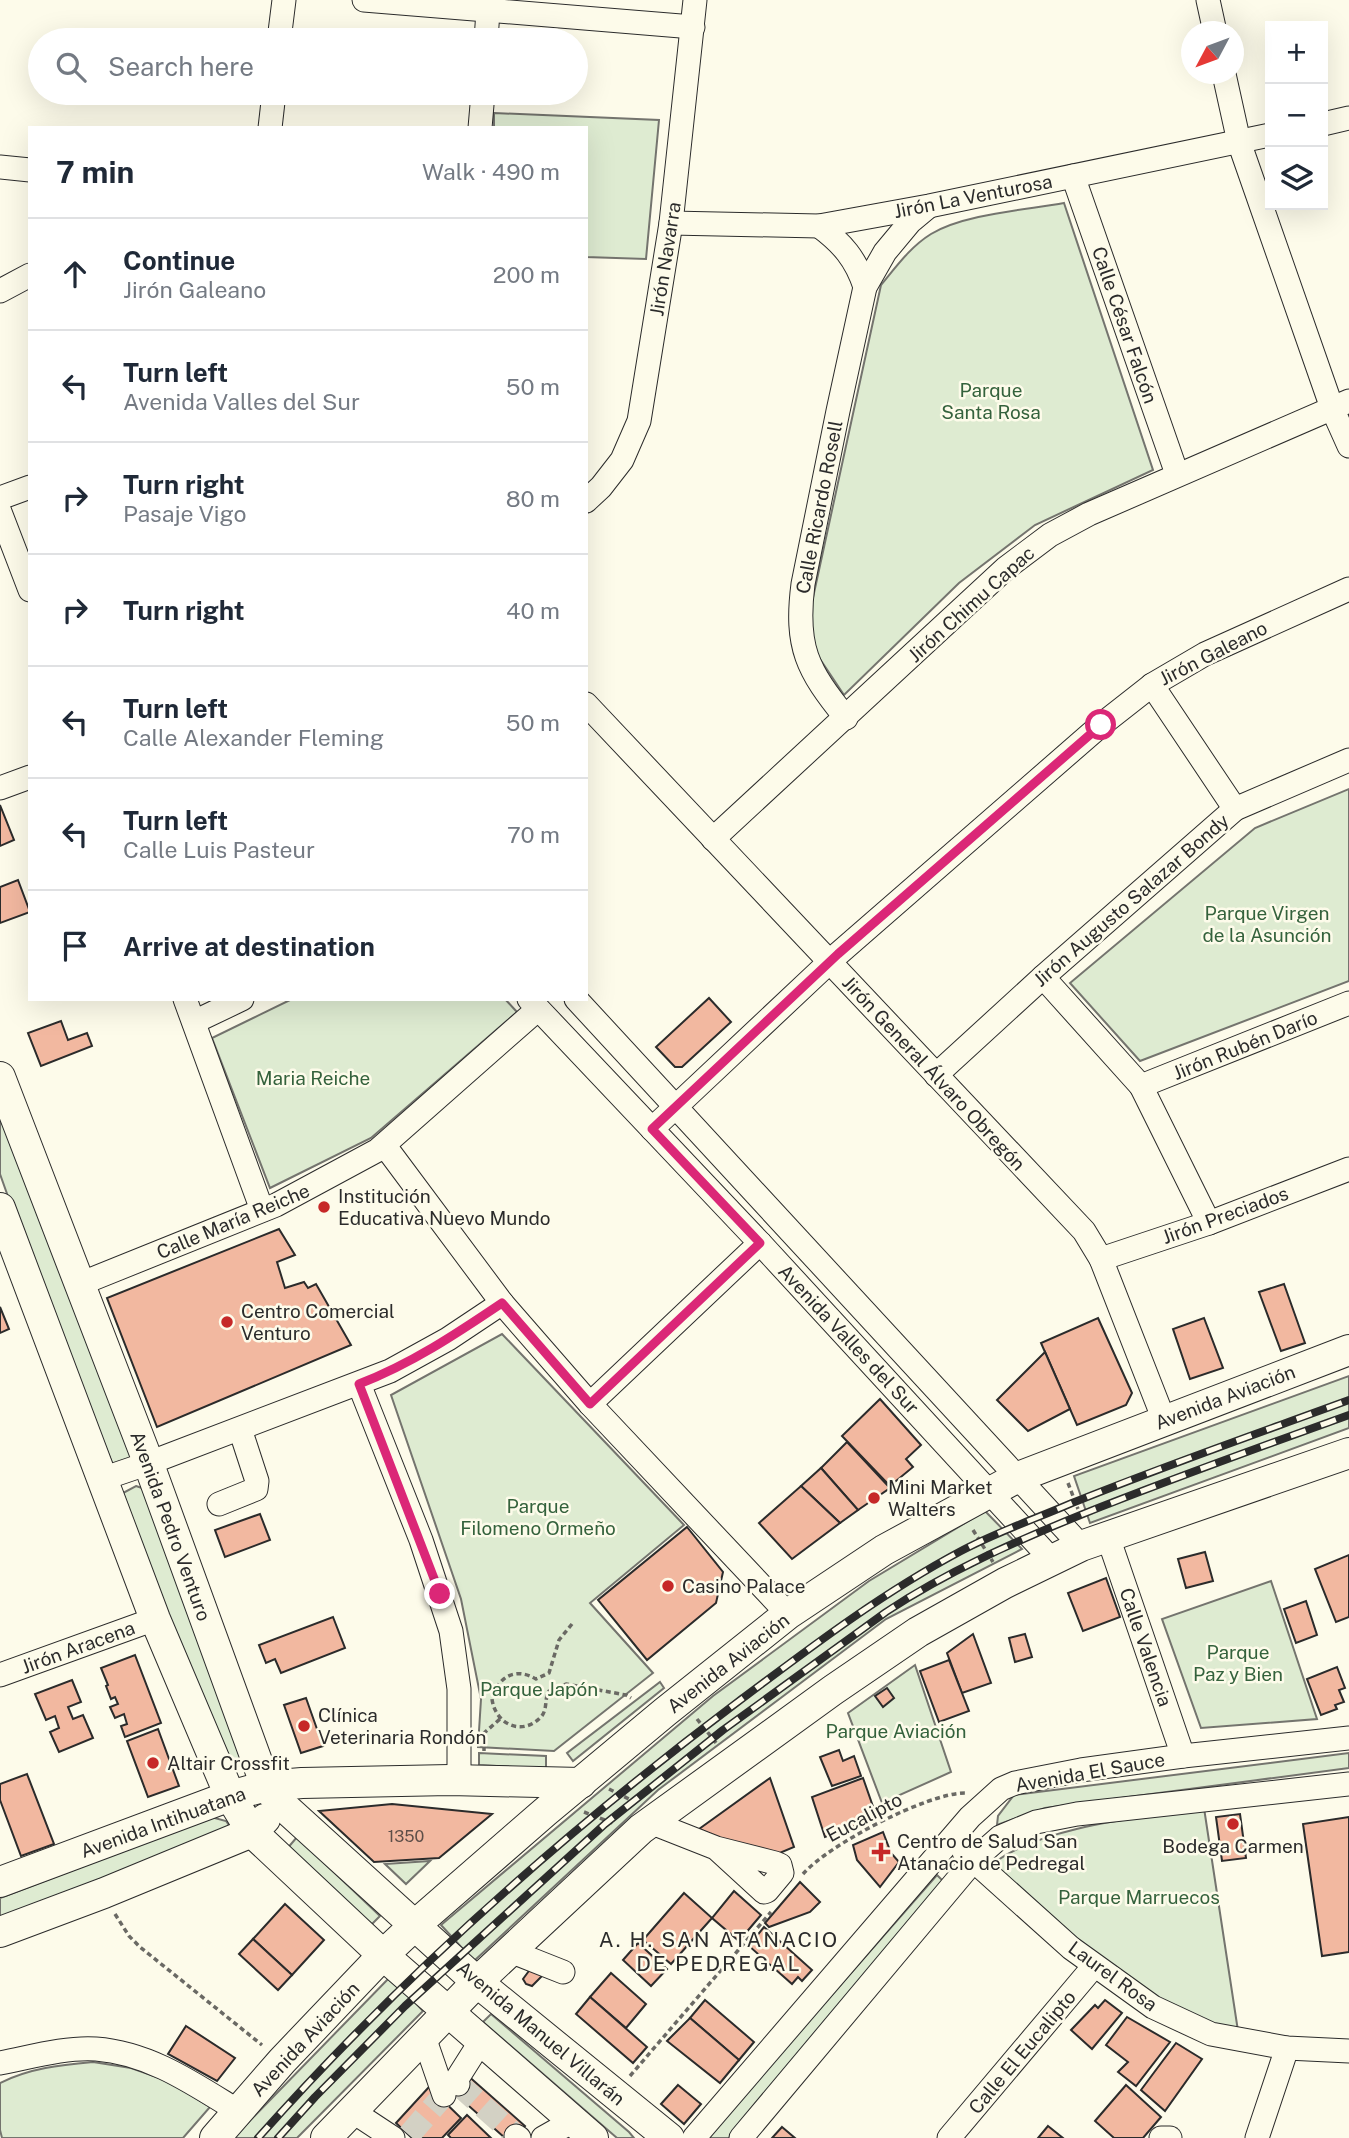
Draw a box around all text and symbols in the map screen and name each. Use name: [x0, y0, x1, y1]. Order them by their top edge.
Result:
north arrow: [1181, 21, 1244, 84]
map controls: [1265, 21, 1328, 210]
button: +: [1265, 21, 1328, 84]
search box: [28, 28, 588, 105]
icon: search: [52, 48, 90, 86]
text: Search here: [108, 51, 254, 82]
button: −: [1265, 84, 1328, 147]
button: layers: [1265, 147, 1328, 210]
text: 7 min: [56, 154, 134, 190]
text: Walk · 490 m: [422, 158, 560, 185]
street label: Jirón La Venturosa: [892, 170, 1054, 222]
street label: Jirón Navarra: [645, 200, 685, 318]
street label: Calle César Falcón: [1088, 244, 1162, 406]
text: Continue: [123, 245, 235, 276]
icon: ahead: [56, 255, 94, 293]
text: 200 m: [493, 261, 560, 288]
text: Jirón Galeano: [123, 276, 266, 303]
text: Turn left: [123, 357, 228, 388]
icon: left: [56, 367, 94, 405]
text: 50 m: [506, 373, 560, 400]
park label: Parque Santa Rosa: [941, 379, 1041, 423]
text: Avenida Valles del Sur: [123, 388, 360, 415]
street label: Calle Ricardo Rosell: [791, 418, 847, 596]
text: Turn right: [123, 469, 245, 500]
icon: right: [56, 479, 94, 517]
text: 80 m: [506, 485, 560, 512]
text: Pasaje Vigo: [123, 500, 246, 527]
street label: Jirón Chimu Capac: [903, 542, 1039, 666]
icon: right: [56, 591, 94, 629]
text: Turn right: [123, 595, 245, 626]
text: 40 m: [506, 597, 560, 624]
street label: Jirón Galeano: [1155, 616, 1271, 690]
text: Turn left: [123, 693, 228, 724]
icon: left: [56, 703, 94, 741]
text: 50 m: [506, 709, 560, 736]
route start: [1085, 709, 1116, 740]
text: Calle Alexander Fleming: [123, 724, 384, 751]
text: Turn left: [123, 805, 228, 836]
street label: Jirón Augusto Salazar Bondy: [1029, 809, 1233, 991]
icon: left: [56, 815, 94, 853]
text: 70 m: [507, 821, 560, 848]
text: Calle Luis Pasteur: [123, 836, 315, 863]
park label: Parque Virgen de la Asunción: [1203, 902, 1331, 946]
icon: arrive: [56, 927, 94, 965]
text: Arrive at destination: [123, 931, 375, 962]
street label: Jirón General Álvaro Obregón: [838, 971, 1030, 1175]
street label: Jirón Rubén Darío: [1170, 1006, 1320, 1084]
park label: Maria Reiche: [256, 1067, 370, 1089]
street label: Calle María Reiche: [153, 1179, 313, 1263]
street label: Jirón Preciados: [1159, 1182, 1291, 1248]
place label: Institución Educativa Nuevo Mundo: [338, 1185, 550, 1229]
marker: Institución Educativa Nuevo Mundo: [316, 1199, 332, 1215]
street label: Avenida Valles del Sur: [774, 1260, 924, 1418]
place label: Centro Comercial Venturo: [241, 1300, 395, 1344]
marker: Centro Comercial Venturo: [219, 1314, 235, 1330]
street label: Avenida Aviación: [1152, 1360, 1298, 1434]
street label: Avenida Pedro Venturo: [126, 1428, 216, 1624]
place label: Mini Market Walters: [888, 1476, 993, 1520]
marker: Mini Market Walters: [866, 1490, 882, 1506]
park label: Parque Filomeno Ormeño: [460, 1495, 616, 1539]
place label: Casino Palace: [682, 1575, 806, 1597]
route end: [424, 1578, 455, 1609]
marker: Casino Palace: [660, 1578, 676, 1594]
street label: Calle Valencia: [1115, 1585, 1177, 1709]
street label: Avenida Aviación: [663, 1609, 793, 1717]
street label: Jirón Aracena: [18, 1616, 138, 1678]
park label: Parque Paz y Bien: [1193, 1641, 1283, 1685]
park label: Parque Japón: [480, 1678, 598, 1700]
place label: Clínica Veterinaria Rondón: [318, 1704, 486, 1748]
marker: Clínica Veterinaria Rondón: [296, 1718, 312, 1734]
park label: Parque Aviación: [825, 1720, 967, 1742]
street label: Avenida El Sauce: [1013, 1748, 1167, 1796]
place label: Altair Crossfit: [167, 1752, 290, 1774]
marker: Altair Crossfit: [145, 1755, 161, 1771]
street label: Avenida Intihuatana: [77, 1782, 249, 1862]
street label: Eucalipto: [822, 1788, 906, 1846]
marker: Bodega Carmen: [1225, 1816, 1241, 1832]
house number: 1350: [388, 1827, 425, 1846]
place label: Centro de Salud San Atanacio de Pedregal: [897, 1830, 1085, 1874]
place label: Bodega Carmen: [1162, 1835, 1304, 1857]
marker: Centro de Salud San Atanacio de Pedregal: [871, 1842, 891, 1862]
park label: Parque Marruecos: [1058, 1886, 1220, 1908]
district label: A. H. SAN ATANACIO DE PEDREGAL: [599, 1927, 839, 1976]
street label: Laurel Rosa: [1064, 1937, 1162, 2015]
street label: Avenida Manuel Villarán: [453, 1956, 629, 2110]
street label: Avenida Aviación: [246, 1977, 364, 2101]
street label: Calle El Eucalipto: [964, 1986, 1080, 2118]

